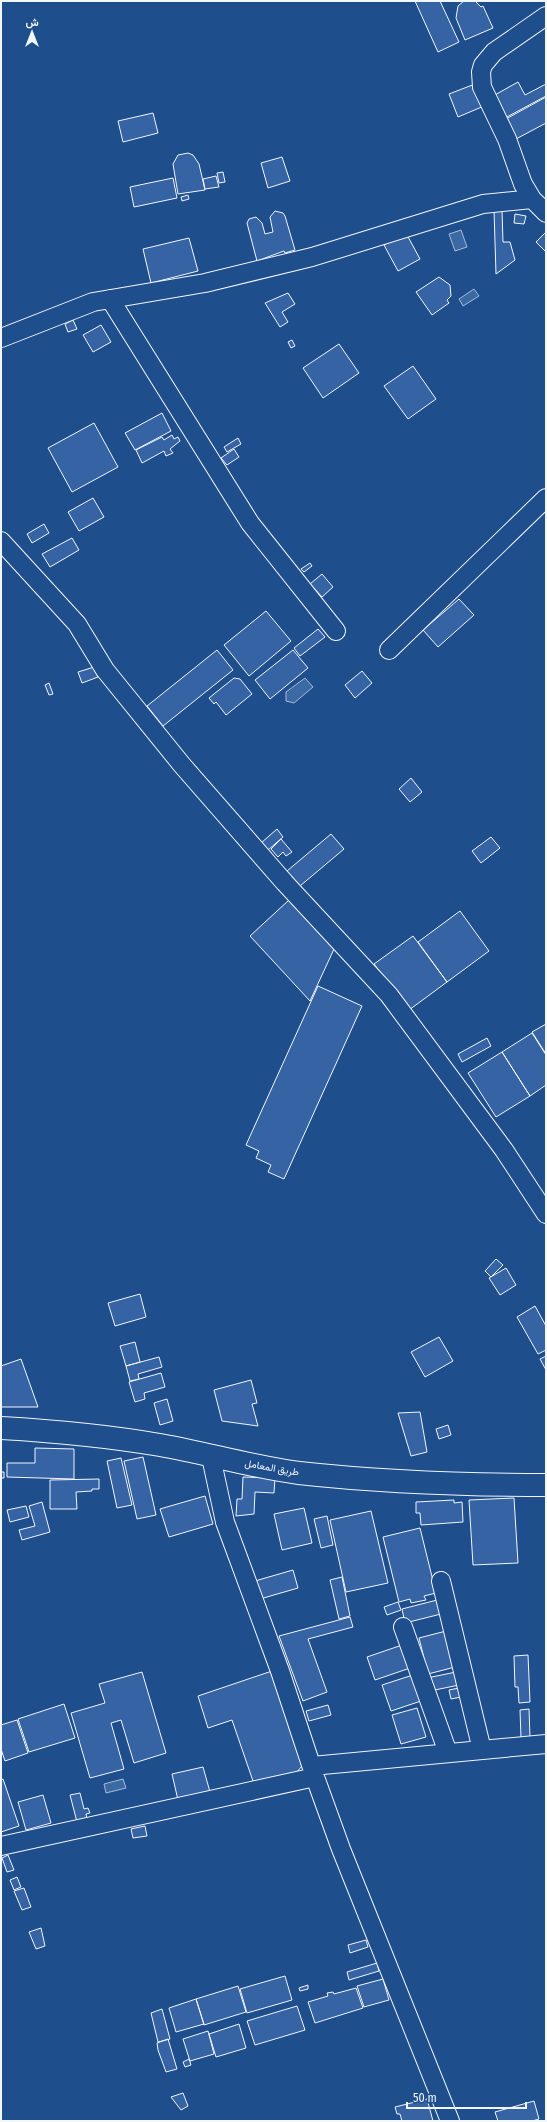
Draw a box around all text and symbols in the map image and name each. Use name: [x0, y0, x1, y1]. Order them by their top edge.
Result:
north arrow: [12, 12, 52, 52]
text: ش: [25, 16, 39, 29]
street label: طريق المعامل: [244, 1457, 300, 1479]
scale bar: [407, 2084, 526, 2110]
text: 50 m: [413, 2091, 437, 2105]

